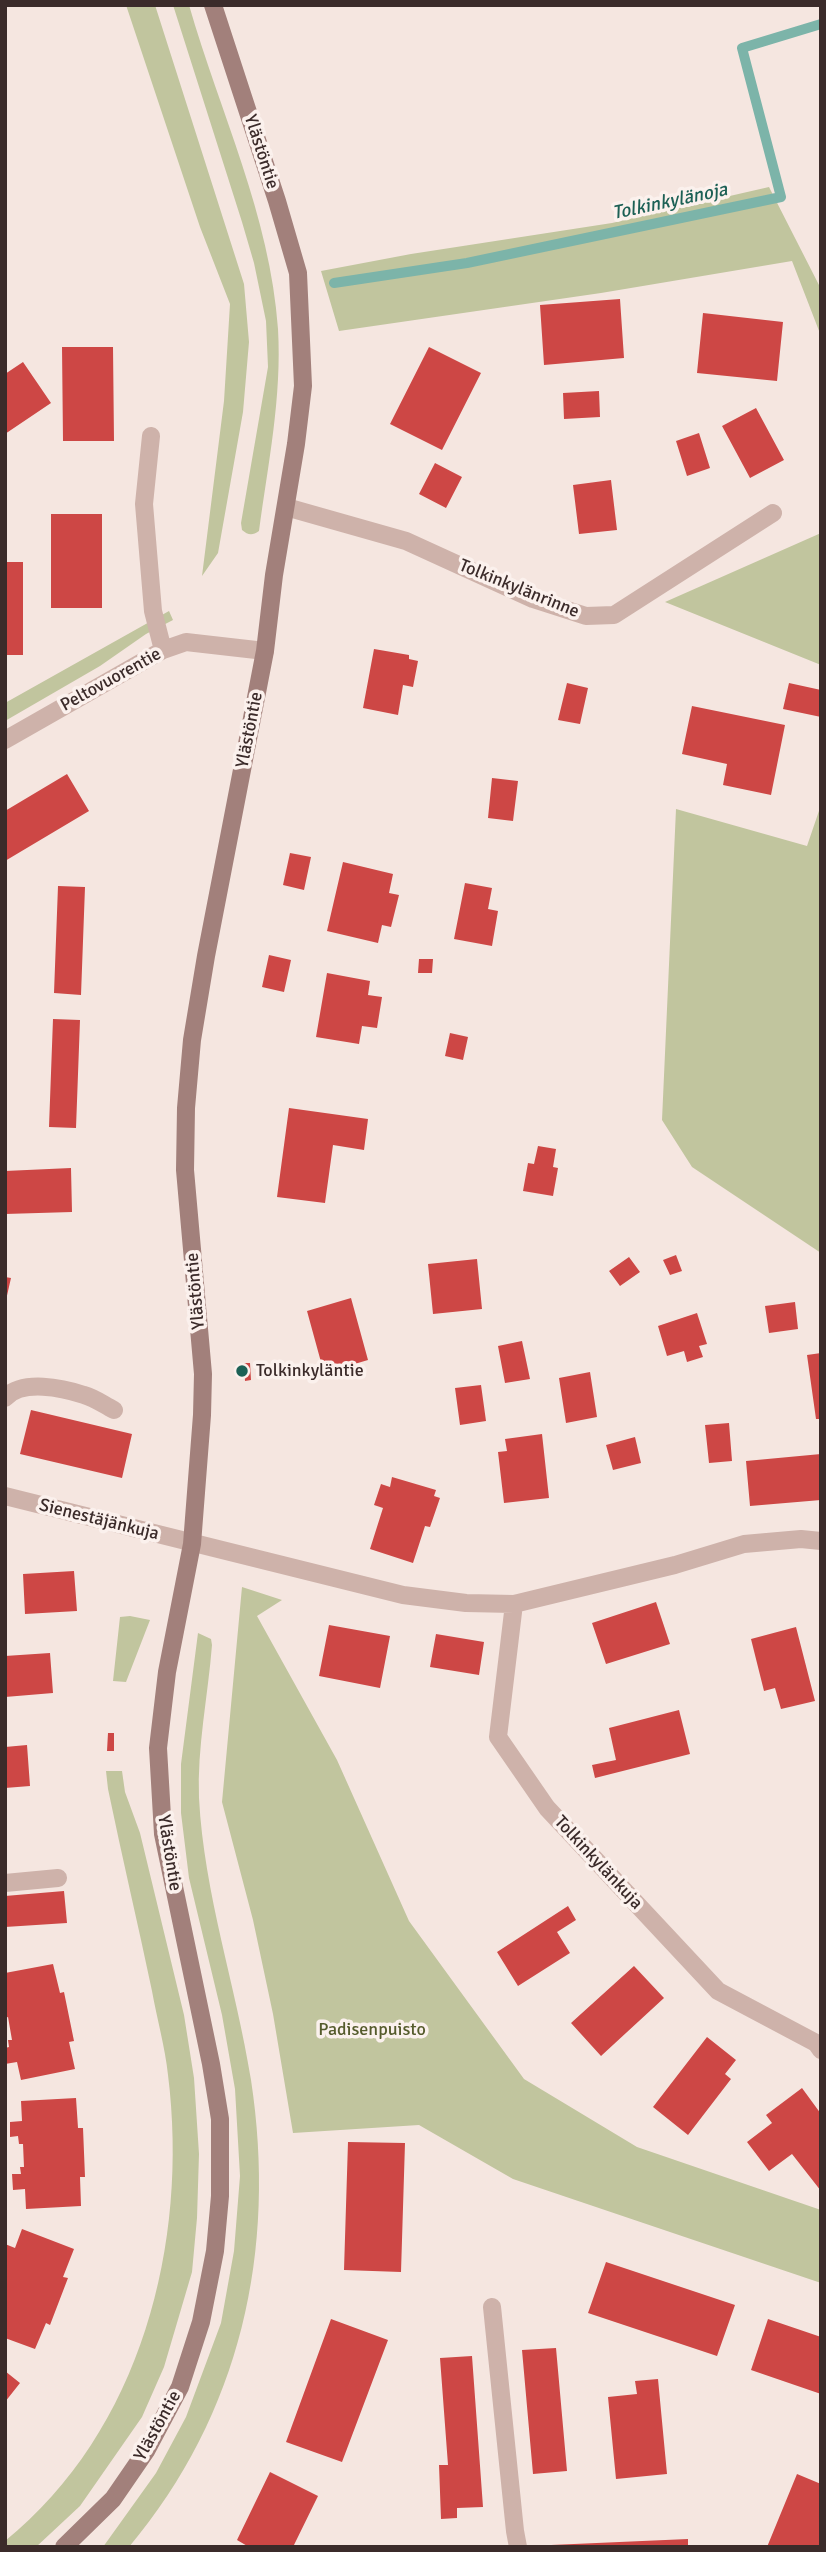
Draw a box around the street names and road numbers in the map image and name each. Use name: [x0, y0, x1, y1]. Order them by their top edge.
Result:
street label: Ylästöntie: [239, 112, 283, 192]
street label: Tolkinkylänrinne: [456, 555, 582, 623]
street label: Peltovuorentie: [57, 643, 165, 717]
street label: Ylästöntie: [232, 690, 268, 770]
street label: Ylästöntie: [182, 1252, 210, 1330]
street label: Sienestäjänkuja: [37, 1495, 161, 1545]
street label: Tolkinkylänkuja: [549, 1812, 647, 1914]
street label: Ylästöntie: [152, 1813, 186, 1893]
street label: Ylästöntie: [130, 2387, 186, 2465]

